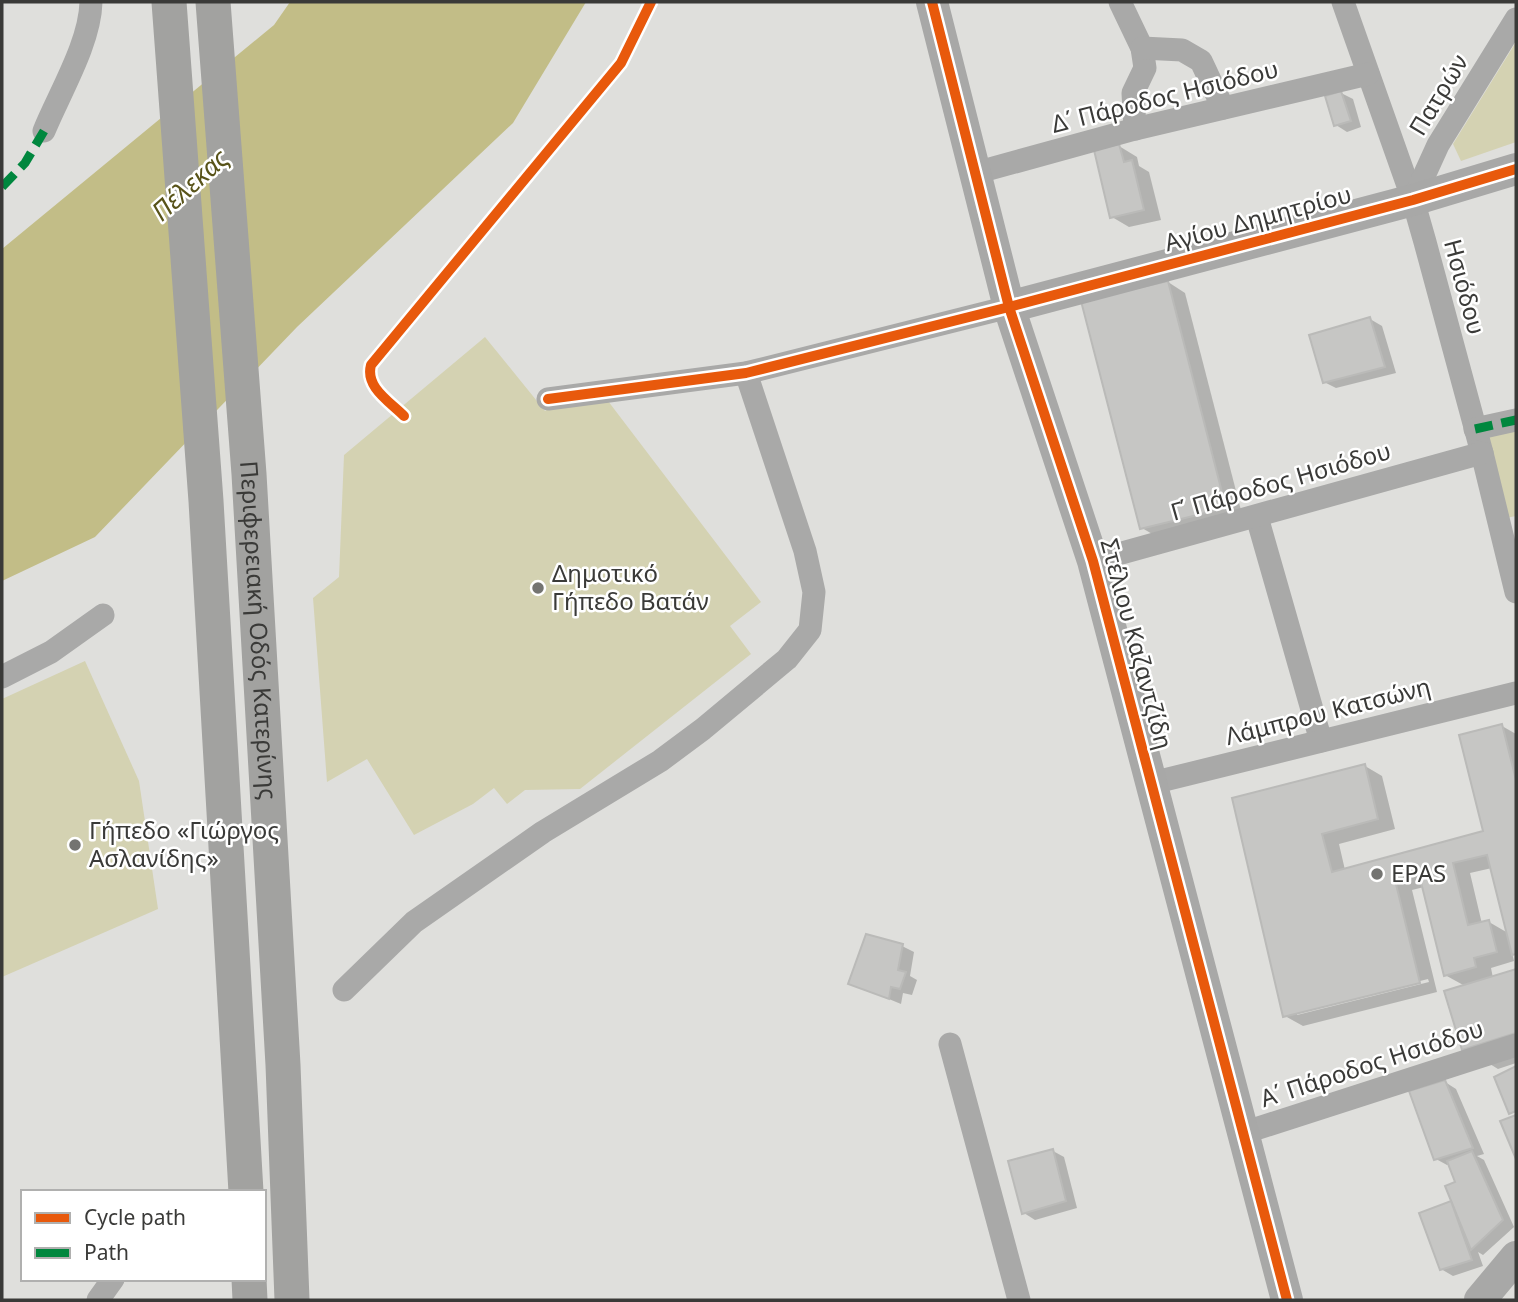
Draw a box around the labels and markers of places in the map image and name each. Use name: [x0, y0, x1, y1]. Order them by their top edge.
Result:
place label: Δημοτικό Γήπεδο Βατάν: [552, 556, 709, 617]
marker: Δημοτικό Γήπεδο Βατάν: [530, 580, 546, 596]
place label: Γήπεδο «Γιώργος Ασλανίδης»: [89, 813, 279, 874]
marker: Γήπεδο «Γιώργος Ασλανίδης»: [67, 837, 83, 853]
place label: EPAS: [1391, 856, 1446, 889]
marker: EPAS: [1369, 866, 1385, 882]

